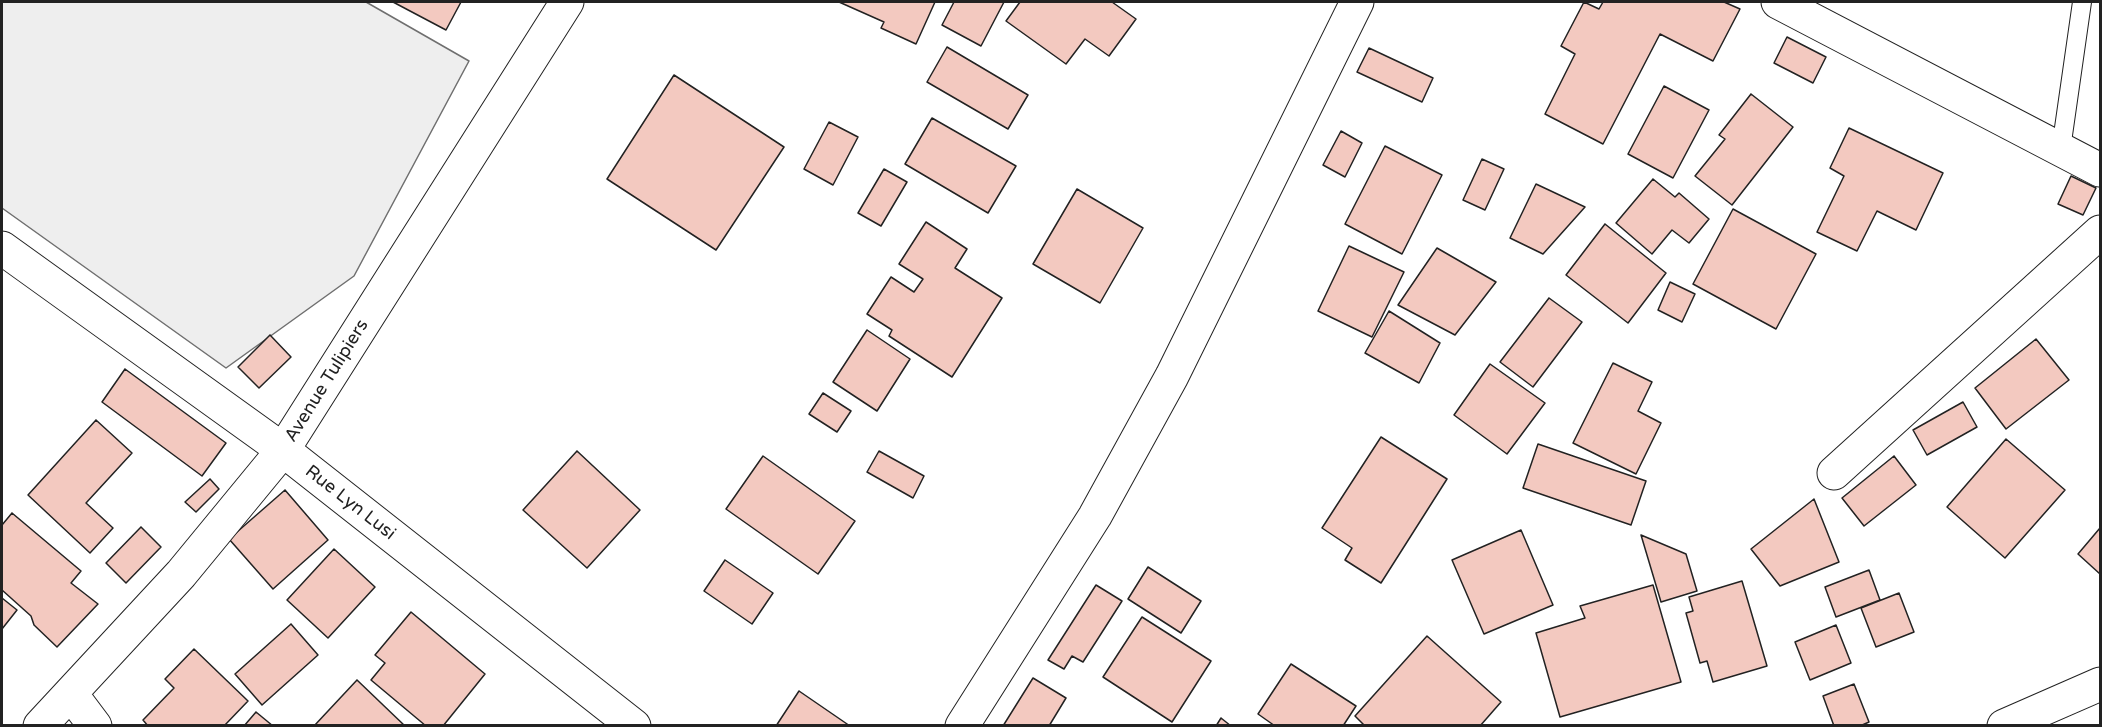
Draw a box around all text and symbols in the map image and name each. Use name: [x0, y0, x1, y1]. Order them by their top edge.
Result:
street label: Avenue Tulipiers: [281, 316, 373, 446]
street label: Rue Lyn Lusi: [300, 461, 400, 545]

